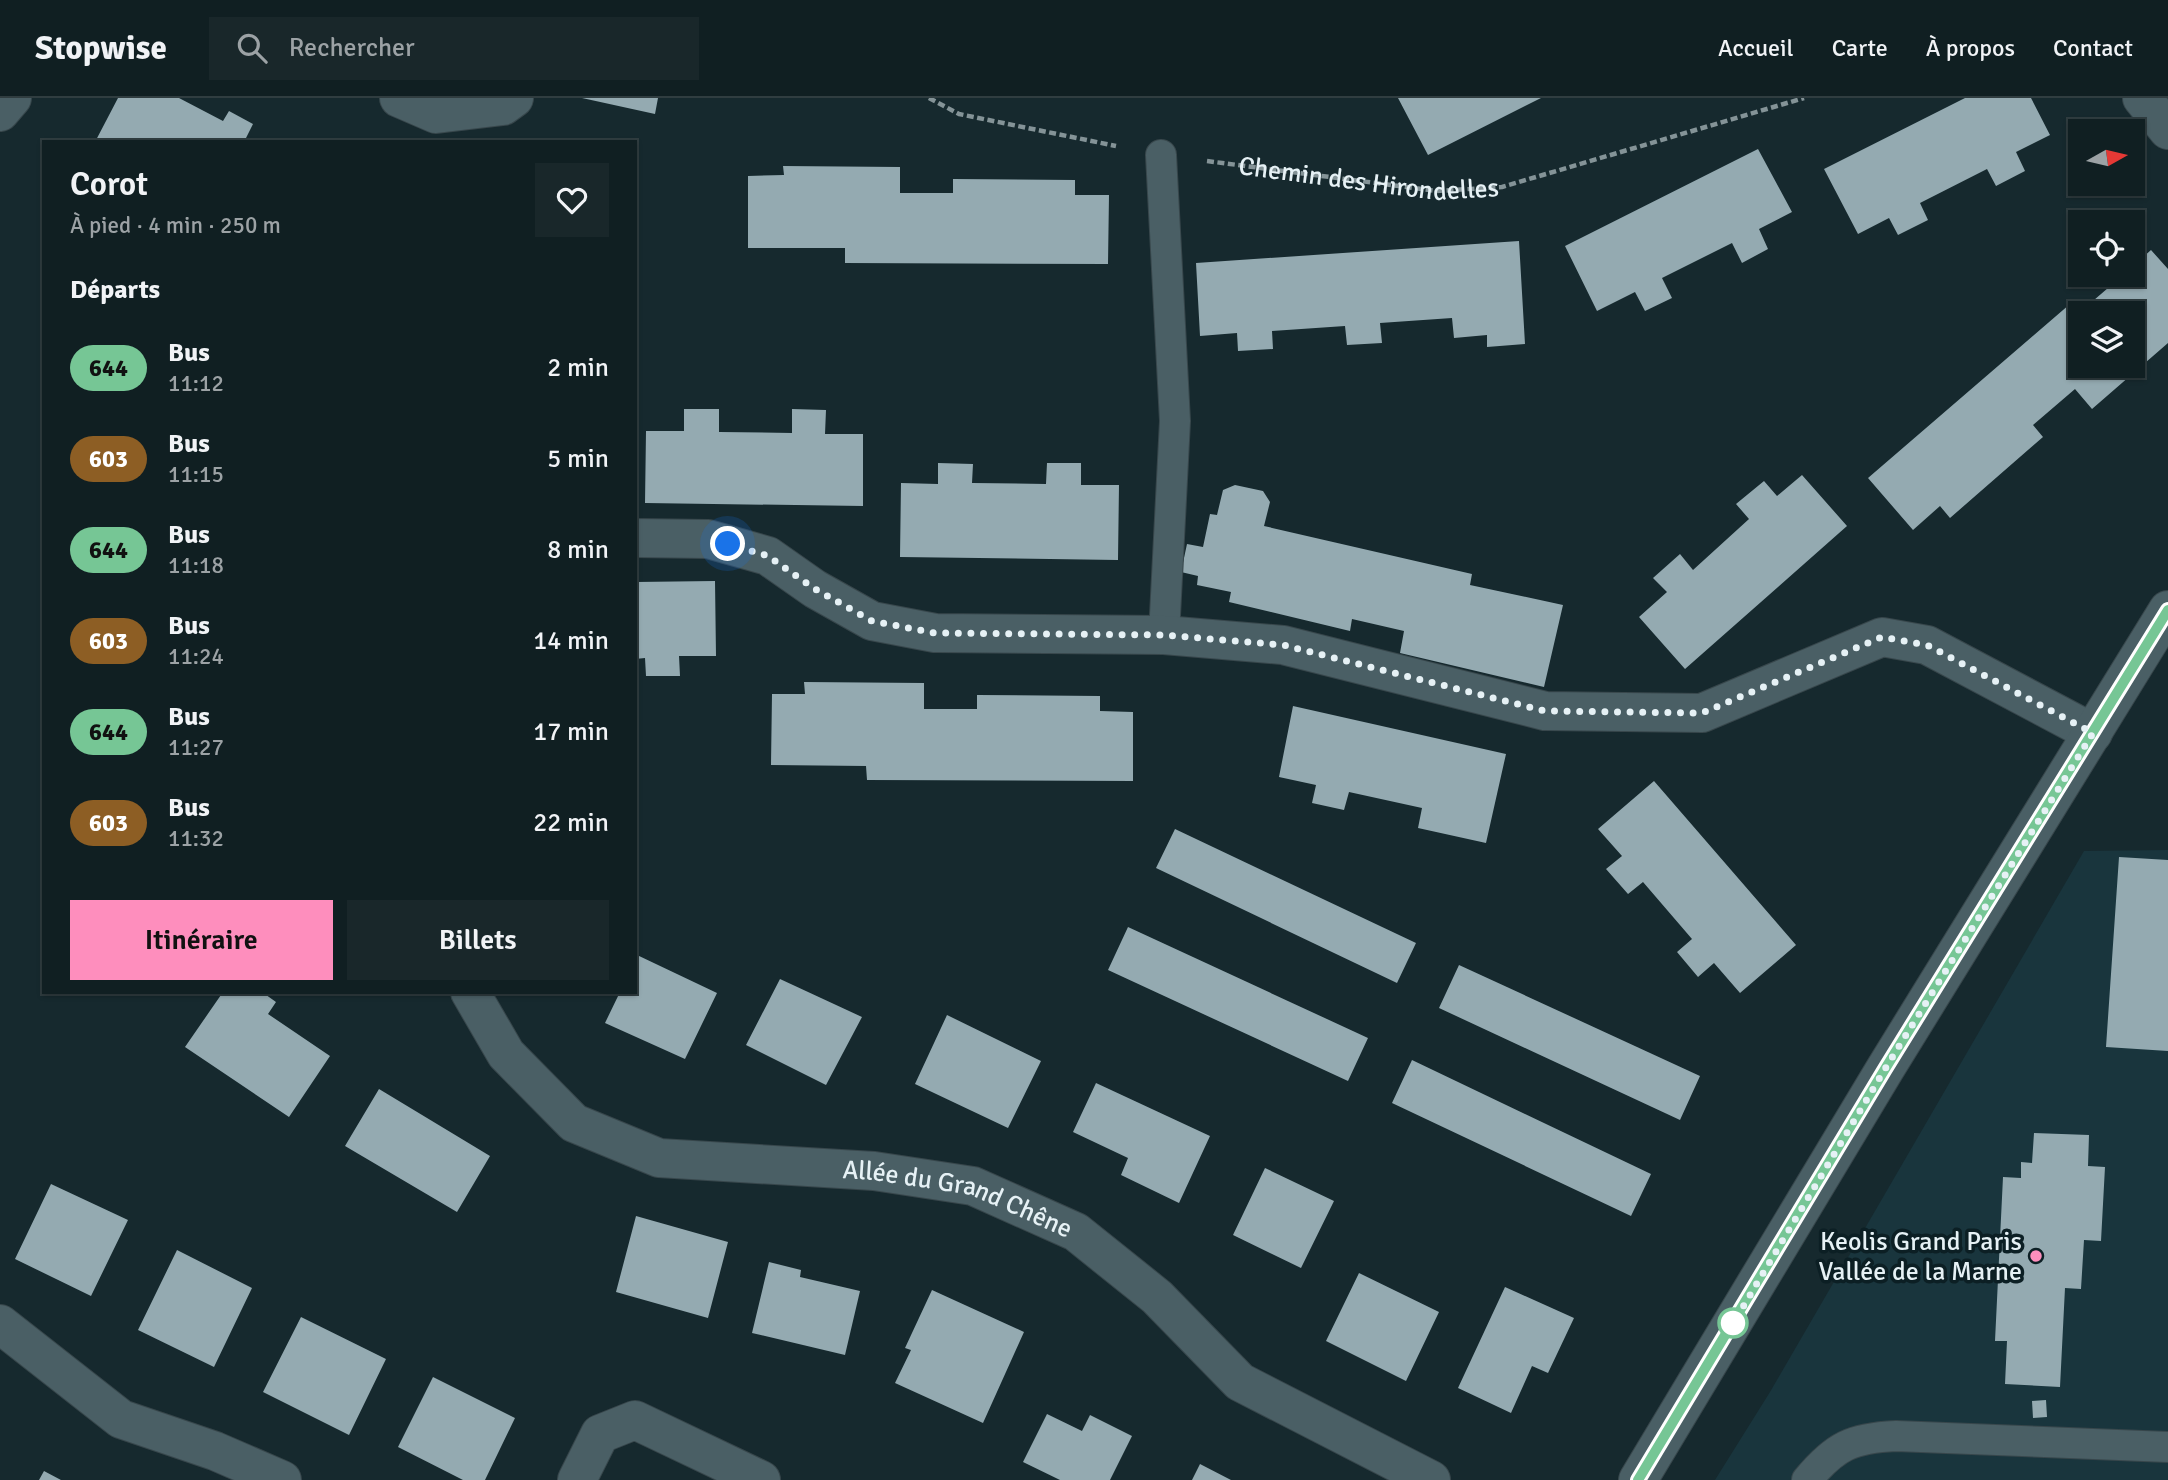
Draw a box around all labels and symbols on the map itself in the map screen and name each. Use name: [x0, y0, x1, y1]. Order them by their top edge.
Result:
north arrow: [2068, 119, 2146, 196]
street label: Chemin des Hirondelles: [1237, 150, 1500, 208]
your location: [710, 526, 745, 561]
street label: Allée du Grand Chêne: [842, 1154, 1077, 1245]
place label: Keolis Grand Paris Vallée de la Marne: [1818, 1226, 2022, 1288]
marker: Keolis Grand Paris Vallée de la Marne: [2028, 1248, 2044, 1264]
unlabelled marker: [1718, 1308, 1748, 1338]

